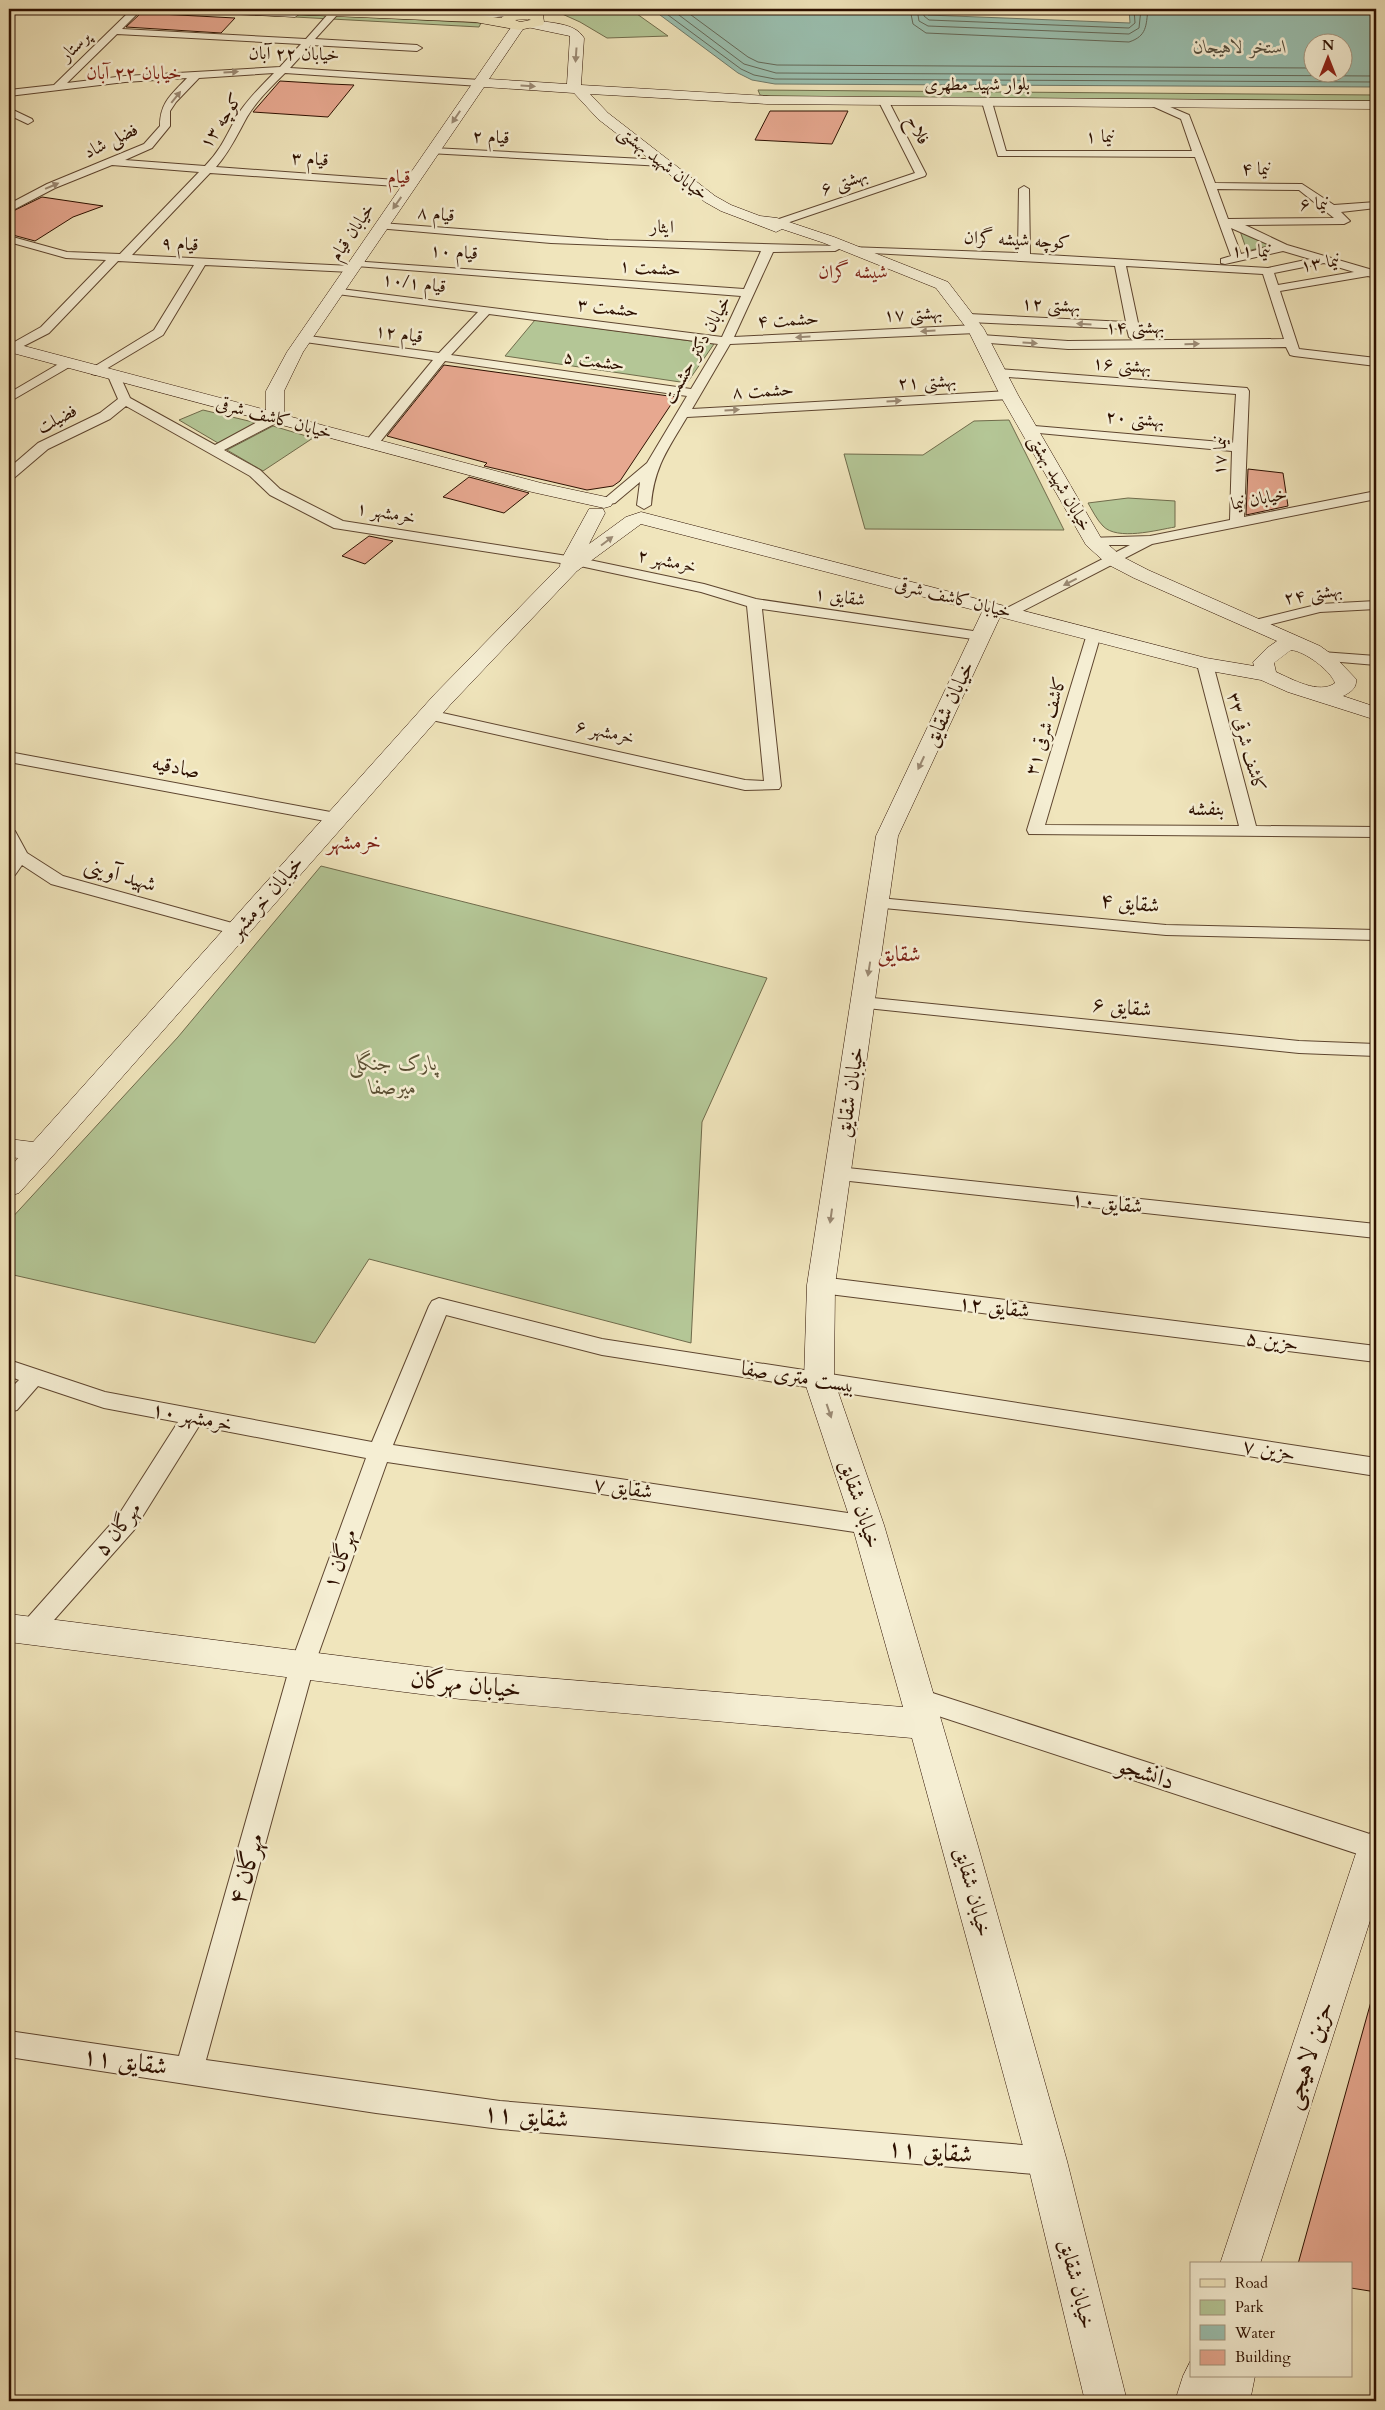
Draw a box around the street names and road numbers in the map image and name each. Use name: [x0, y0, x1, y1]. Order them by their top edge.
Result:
street label: پرستار: [52, 24, 97, 68]
street label: خیابان ۲۲ آبان: [248, 41, 340, 67]
street label: بلوار شهید مطهری: [924, 72, 1030, 97]
street label: کوچه ۱۳: [194, 88, 248, 154]
street label: فلاح: [897, 111, 936, 150]
street label: فضلی شاد: [80, 117, 142, 165]
street label: خیابان شهید بهشتی: [613, 120, 713, 206]
street label: قیام ۲: [472, 124, 510, 153]
street label: نیما ۱: [1086, 124, 1114, 149]
street label: قیام ۳: [290, 145, 329, 176]
street label: نیما ۴: [1241, 156, 1271, 182]
street label: بهشتی ۶: [817, 162, 871, 202]
street label: نیما ۶: [1299, 191, 1329, 217]
street label: خیابان قیام: [323, 198, 383, 268]
street label: قیام ۸: [416, 200, 456, 231]
street label: ایثار: [648, 214, 674, 240]
street label: کوچه شیشه گران: [963, 225, 1071, 255]
street label: قیام ۹: [161, 231, 199, 260]
street label: قیام ۱۰: [429, 238, 479, 269]
street label: نیما ۱۱: [1231, 238, 1271, 264]
street label: نیما ۱۳: [1299, 248, 1341, 278]
street label: حشمت ۱: [618, 253, 682, 283]
street label: قیام ۱۰/۱: [380, 267, 447, 302]
street label: خیابان دکتر حشمت: [657, 291, 737, 409]
street label: بهشتی ۱۲: [1021, 291, 1081, 319]
street label: حشمت ۳: [576, 292, 640, 324]
street label: بهشتی ۱۷: [883, 300, 943, 328]
street label: حشمت ۴: [757, 306, 819, 334]
street label: بهشتی ۱۴: [1106, 315, 1164, 340]
street label: قیام ۱۲: [373, 318, 424, 353]
street label: حشمت ۵: [562, 344, 626, 378]
street label: بهشتی ۱۶: [1092, 350, 1152, 380]
street label: بهشتی ۲۱: [897, 368, 957, 396]
street label: حشمت ۸: [732, 377, 794, 405]
street label: خیابان کاشف شرقی: [213, 391, 335, 445]
street label: فضیلت: [33, 398, 81, 440]
street label: بهشتی ۲۰: [1105, 404, 1165, 434]
street label: خیابان شهید بهشتی: [1022, 430, 1098, 536]
street label: نیما ۱۷: [1207, 436, 1233, 476]
street label: خیابان نیما: [1229, 481, 1289, 517]
street label: خرمشهر ۱: [355, 496, 417, 530]
street label: خرمشهر ۲: [635, 543, 699, 579]
street label: خیابان کاشف شرقی: [892, 571, 1014, 625]
street label: بهشتی ۲۴: [1282, 577, 1344, 611]
street label: شقایق ۱: [813, 581, 867, 613]
street label: خیابان شقایق: [917, 656, 981, 752]
street label: کاشف شرقی ۳۱: [1019, 674, 1073, 778]
street label: کاشف شرقی ۳۳: [1221, 690, 1271, 794]
street label: خرمشهر ۶: [573, 714, 637, 750]
street label: صادقیه: [150, 748, 202, 786]
street label: بنفشه: [1188, 794, 1224, 823]
street label: خیابان خرمشهر: [220, 849, 310, 946]
street label: شهید آوینی: [81, 851, 159, 899]
street label: شقایق ۴: [1099, 885, 1161, 921]
street label: شقایق ۶: [1091, 989, 1153, 1025]
street label: خیابان شقایق: [829, 1045, 871, 1139]
street label: شقایق ۱۰: [1070, 1185, 1144, 1221]
street label: شقایق ۱۲: [957, 1288, 1031, 1326]
street label: حزین ۵: [1244, 1323, 1300, 1359]
street label: بیست متری صفا: [739, 1354, 857, 1400]
street label: خرمشهر ۱۰: [149, 1395, 235, 1439]
street label: حزین ۷: [1241, 1432, 1297, 1468]
street label: خیابان شقایق: [832, 1456, 888, 1552]
street label: شقایق ۷: [592, 1470, 654, 1506]
street label: مهرگان ۵: [88, 1496, 148, 1562]
street label: مهرگان ۱: [316, 1525, 364, 1593]
street label: خیابان مهرگان: [409, 1661, 523, 1707]
street label: دانشجو: [1111, 1747, 1179, 1798]
street label: مهرگان ۴: [220, 1829, 272, 1909]
street label: خیابان شقایق: [947, 1844, 999, 1940]
street label: حزین لاهیجی: [1275, 1997, 1341, 2113]
street label: شقایق ۱۱: [80, 2038, 170, 2084]
street label: شقایق ۱۱: [482, 2095, 570, 2137]
street label: شقایق ۱۱: [886, 2130, 974, 2172]
street label: خیابان شقایق: [1052, 2236, 1102, 2332]

